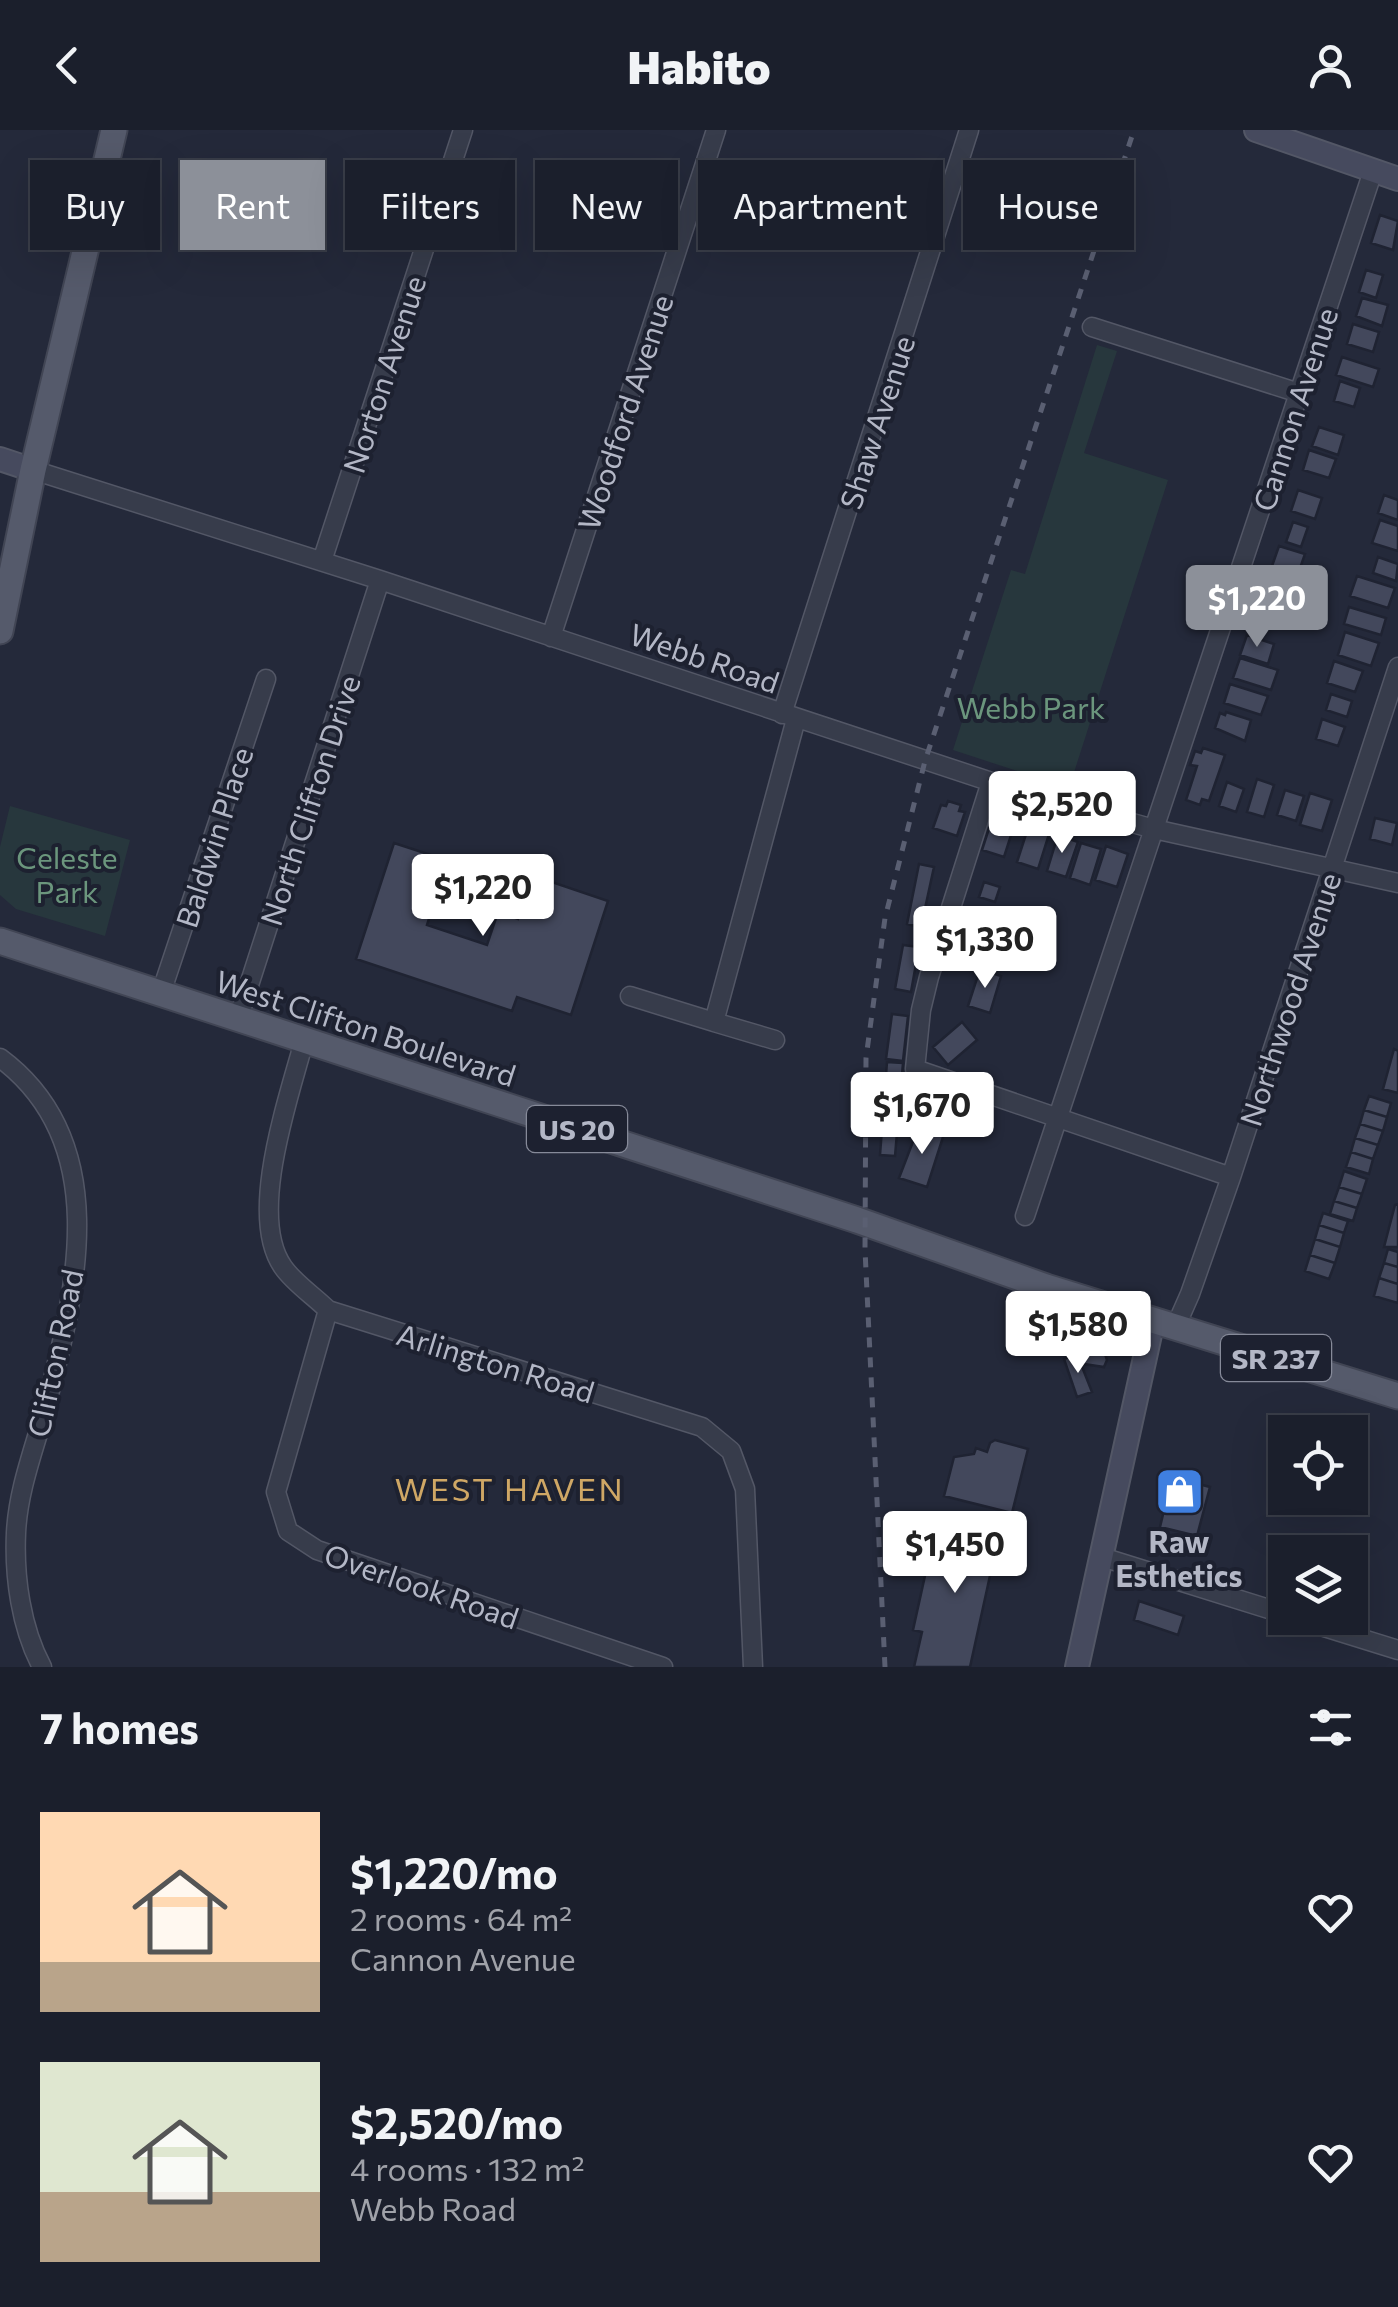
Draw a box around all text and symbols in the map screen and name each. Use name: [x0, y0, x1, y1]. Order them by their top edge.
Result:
icon: back: [40, 38, 95, 93]
text: Habito: [627, 38, 771, 93]
icon: person: [1303, 38, 1358, 93]
chip: Buy: [30, 160, 160, 250]
chip: Rent: [180, 160, 325, 250]
chip: Filters: [345, 160, 515, 250]
chip: New: [535, 160, 678, 250]
chip: Apartment: [698, 160, 943, 250]
chip: House: [963, 160, 1134, 250]
street label: Norton Avenue: [334, 271, 432, 477]
street label: Woodford Avenue: [569, 290, 679, 534]
street label: Cannon Avenue: [1244, 303, 1344, 515]
street label: Shaw Avenue: [831, 331, 921, 513]
pin: $1,220: [1176, 565, 1338, 650]
text: $1,220: [1208, 577, 1306, 617]
street label: Webb Road: [625, 614, 785, 700]
street label: North Clifton Drive: [251, 670, 367, 930]
park label: Webb Park: [957, 688, 1105, 725]
street label: Baldwin Place: [166, 742, 260, 932]
pin: $2,520: [981, 771, 1143, 856]
text: $2,520: [1011, 783, 1113, 823]
park label: Celeste Park: [16, 838, 118, 909]
pin: $1,220: [402, 854, 564, 939]
text: $1,220: [434, 866, 532, 906]
street label: Northwood Avenue: [1231, 868, 1347, 1130]
pin: $1,330: [904, 906, 1066, 991]
text: $1,330: [935, 918, 1035, 958]
street label: West Clifton Boulevard: [211, 961, 521, 1093]
pin: $1,670: [841, 1072, 1003, 1157]
text: $1,670: [873, 1084, 971, 1124]
road number: US 20: [527, 1106, 627, 1152]
street label: Clifton Road: [18, 1266, 90, 1440]
pin: $1,580: [997, 1291, 1159, 1376]
text: $1,580: [1028, 1303, 1128, 1343]
street label: Arlington Road: [393, 1314, 599, 1410]
road number: SR 237: [1221, 1335, 1331, 1381]
map controls: [1268, 1415, 1368, 1635]
button: locate: [1268, 1415, 1368, 1515]
shop icon: Raw Esthetics: [1153, 1465, 1205, 1517]
district label: WEST HAVEN: [395, 1468, 625, 1508]
pin: $1,450: [874, 1511, 1036, 1596]
place label: Raw Esthetics: [1116, 1522, 1242, 1593]
text: $1,450: [905, 1523, 1005, 1563]
street label: Overlook Road: [320, 1535, 524, 1635]
button: layers: [1268, 1535, 1368, 1635]
icon: filters: [1303, 1700, 1358, 1755]
text: 7 homes: [40, 1701, 199, 1753]
text: $1,220/mo: [350, 1846, 558, 1898]
icon: home: [120, 1852, 240, 1972]
icon: heart: [1303, 1885, 1358, 1940]
text: 2 rooms · 64 m²: [350, 1898, 572, 1938]
text: Cannon Avenue: [350, 1938, 576, 1978]
text: $2,520/mo: [350, 2096, 563, 2148]
icon: home: [120, 2102, 240, 2222]
icon: heart: [1303, 2135, 1358, 2190]
text: 4 rooms · 132 m²: [350, 2148, 585, 2188]
text: Webb Road: [350, 2188, 516, 2228]

